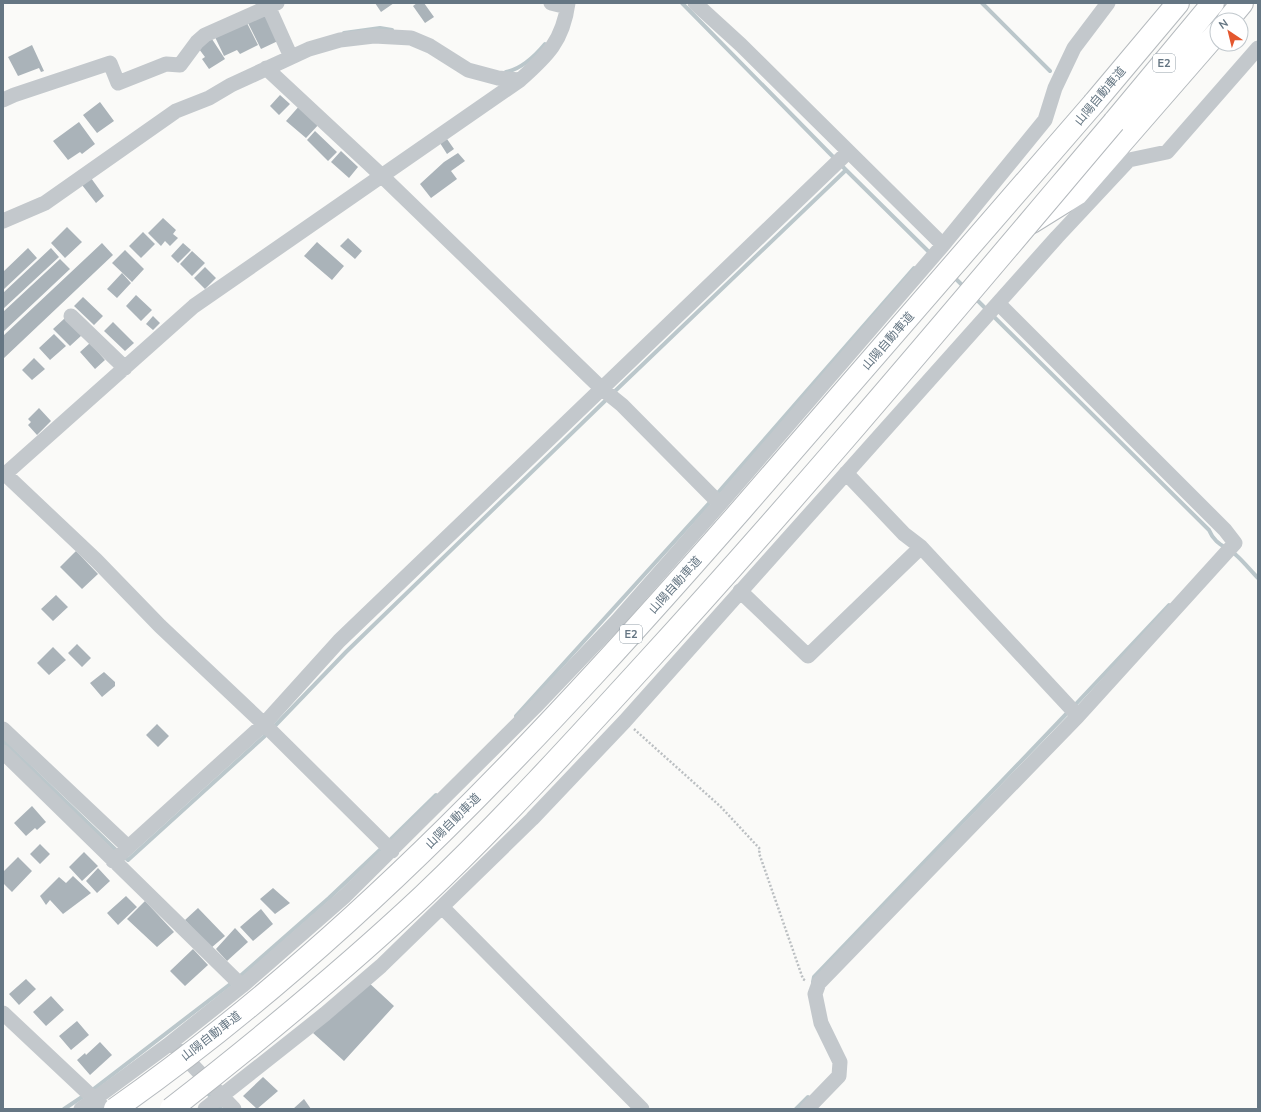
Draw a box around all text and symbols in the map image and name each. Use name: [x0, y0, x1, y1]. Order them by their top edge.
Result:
north arrow: [1209, 12, 1249, 52]
text: N: [1216, 16, 1231, 33]
road number: E2: [1153, 54, 1175, 72]
street label: 山陽自動車道: [1071, 63, 1129, 129]
street label: 山陽自動車道: [858, 309, 918, 373]
street label: 山陽自動車道: [645, 553, 705, 617]
road number: E2: [620, 625, 642, 643]
street label: 山陽自動車道: [422, 790, 484, 852]
street label: 山陽自動車道: [178, 1008, 244, 1064]

